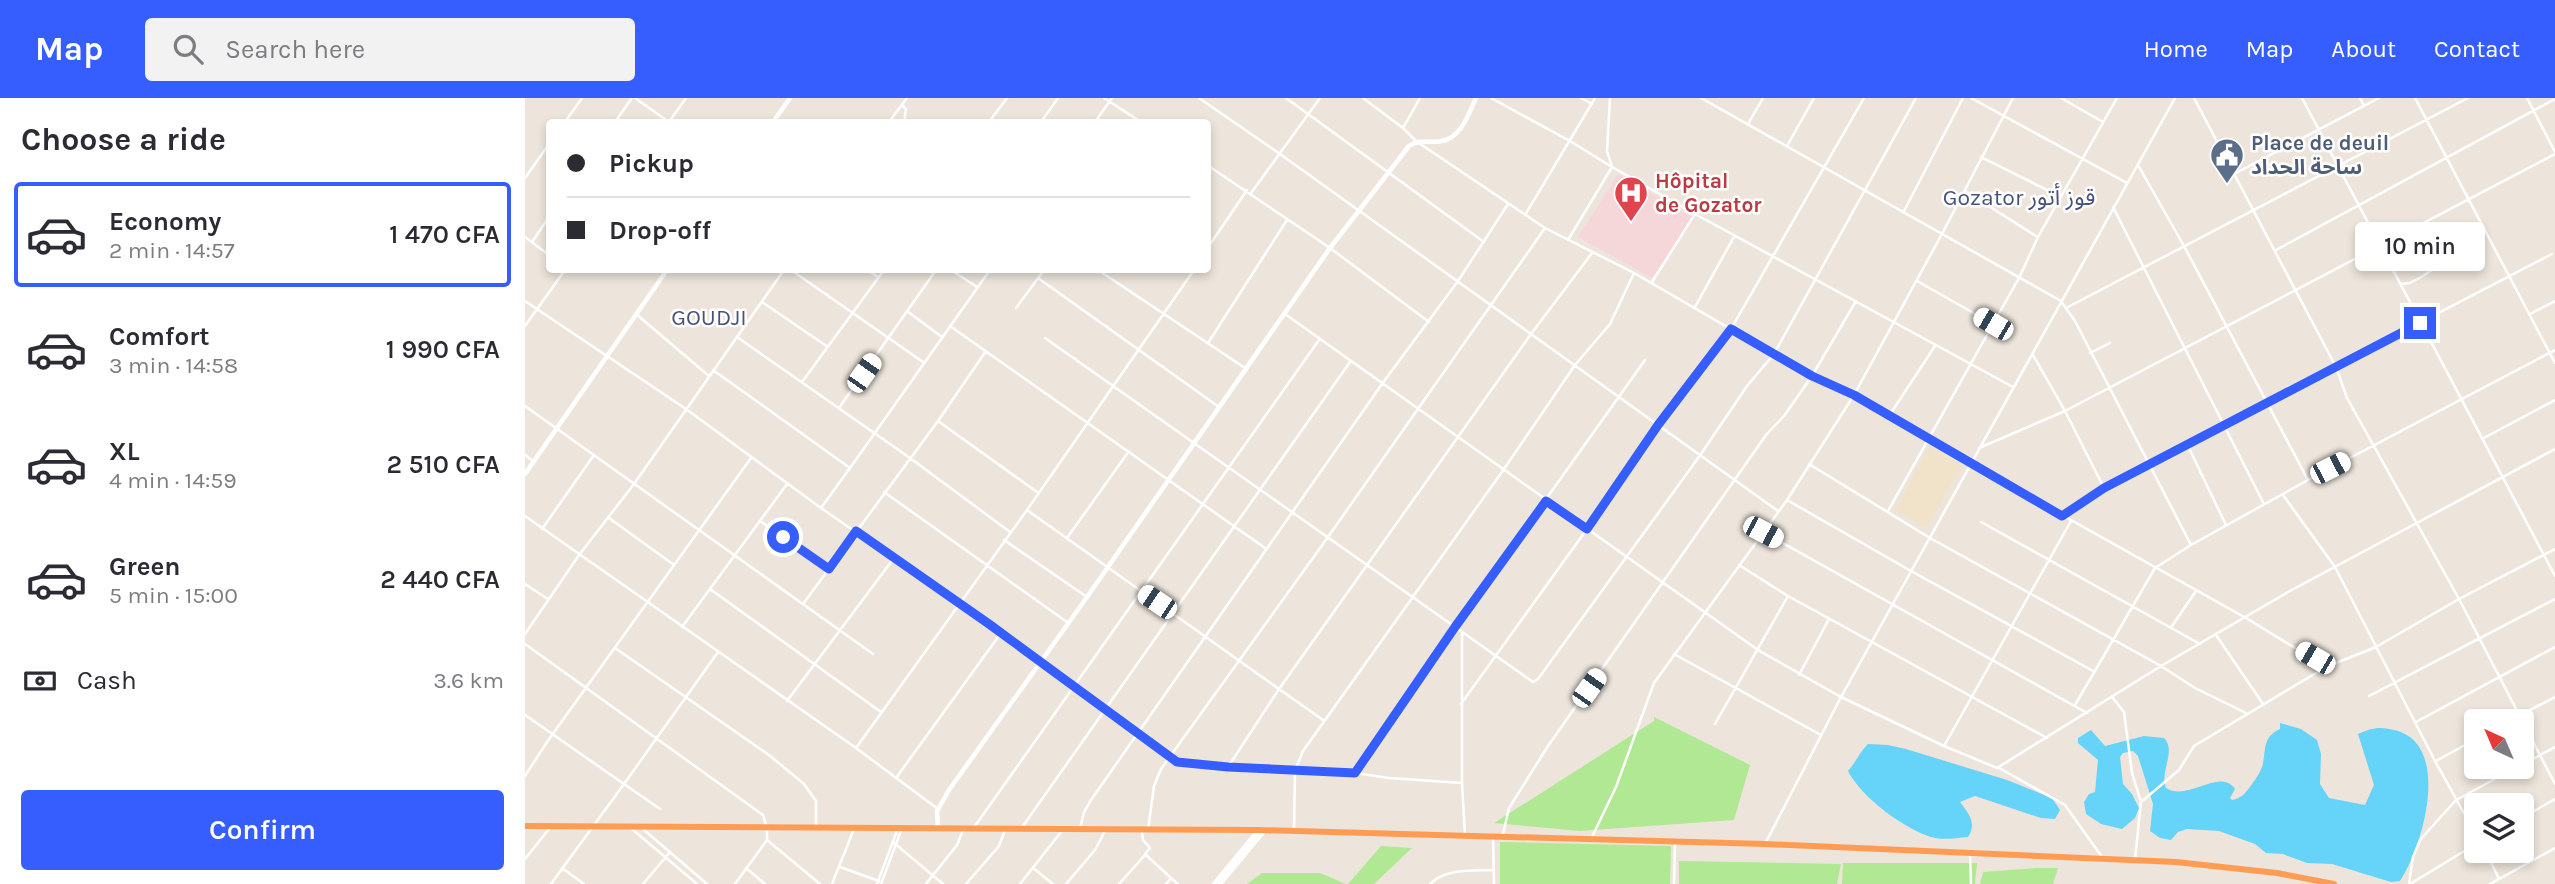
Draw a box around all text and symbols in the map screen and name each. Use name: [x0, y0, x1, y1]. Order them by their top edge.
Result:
search box: [145, 18, 635, 81]
text: Map: [35, 30, 103, 68]
icon: search: [169, 30, 207, 68]
text: Search here: [225, 34, 365, 65]
text: Home: [2144, 35, 2208, 63]
text: Map: [2246, 35, 2293, 63]
text: About: [2331, 35, 2396, 63]
text: Contact: [2434, 35, 2520, 63]
text: Choose a ride: [21, 121, 226, 158]
place label: Place de deuil ساحة الحداد: [2251, 131, 2389, 179]
public building icon: Place de deuil ساحة الحداد: [2208, 136, 2246, 185]
text: Pickup: [609, 148, 694, 179]
place label: Hôpital de Gozator: [1655, 169, 1762, 217]
hospital icon: Hôpital de Gozator: [1612, 174, 1650, 223]
district label: Gozator قوز أتور: [1943, 183, 2095, 211]
icon: car: [25, 203, 88, 266]
text: Economy: [109, 206, 221, 237]
text: Drop-off: [609, 215, 711, 246]
text: 1 470 CFA: [389, 219, 500, 250]
callout: 10 min: [2355, 222, 2485, 271]
text: 10 min: [2384, 233, 2456, 260]
text: 2 min · 14:57: [109, 237, 235, 264]
district label: GOUDJI: [671, 304, 747, 331]
car: [1970, 304, 2017, 344]
route end: [2404, 307, 2436, 339]
icon: car: [25, 318, 88, 381]
text: Comfort: [109, 321, 210, 352]
text: 1 990 CFA: [386, 334, 500, 365]
car: [844, 350, 885, 396]
text: 3 min · 14:58: [109, 352, 238, 379]
icon: car: [25, 433, 88, 496]
text: XL: [109, 436, 140, 467]
text: 2 510 CFA: [387, 449, 500, 480]
car: [2307, 449, 2354, 487]
text: 4 min · 14:59: [109, 467, 237, 494]
car: [1740, 513, 1787, 551]
route start: [767, 521, 799, 553]
icon: car: [25, 548, 88, 611]
text: Green: [109, 551, 181, 582]
text: 2 440 CFA: [380, 564, 500, 595]
text: 5 min · 15:00: [109, 582, 238, 609]
car: [1134, 582, 1181, 622]
car: [2292, 638, 2339, 678]
icon: cash: [21, 662, 59, 700]
text: Cash: [77, 665, 137, 696]
car: [1569, 665, 1610, 711]
text: 3.6 km: [433, 667, 504, 694]
north arrow: [2464, 709, 2534, 779]
map controls: [2464, 709, 2534, 863]
button: Confirm: [21, 790, 504, 870]
button: layers: [2464, 793, 2534, 863]

